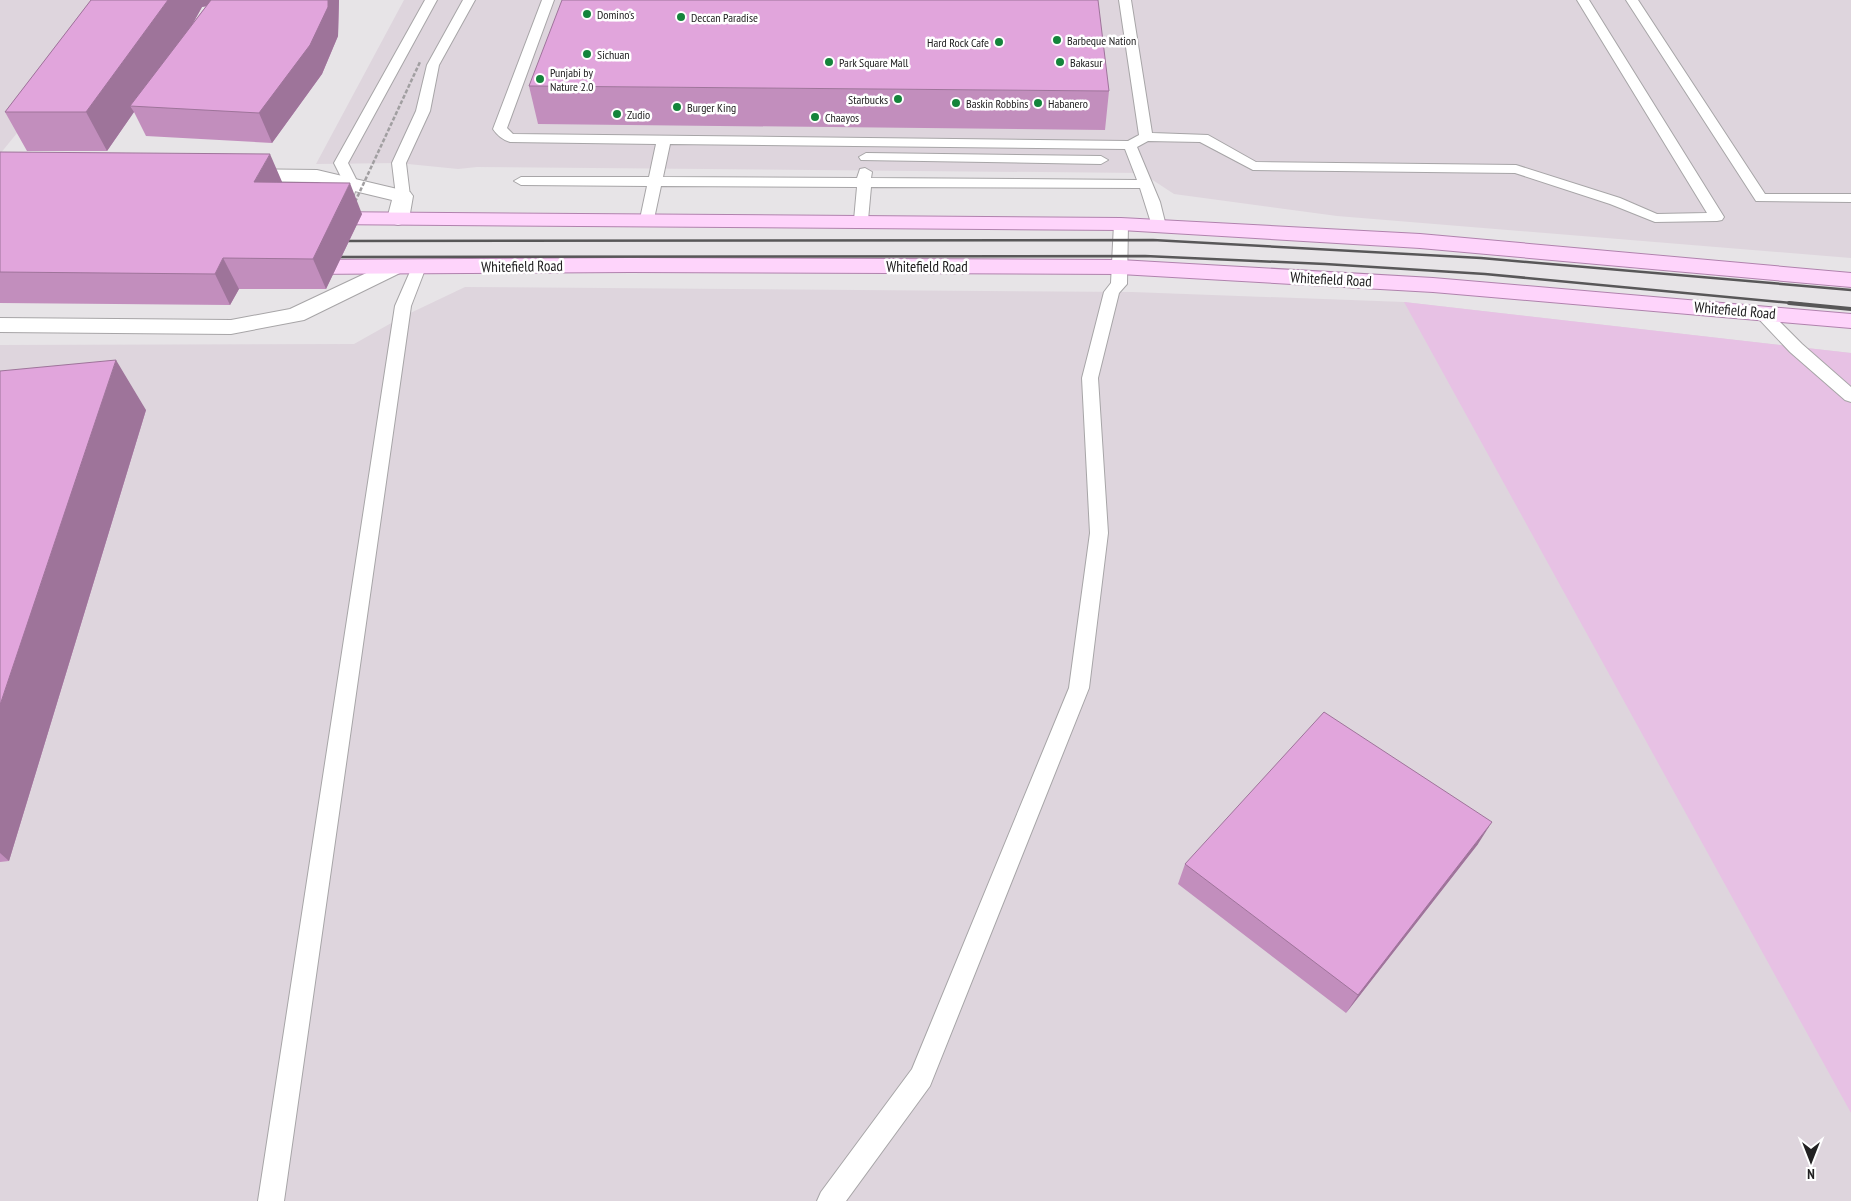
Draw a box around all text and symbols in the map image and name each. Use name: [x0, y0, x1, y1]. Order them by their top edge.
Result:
place label: Domino's: [597, 7, 634, 22]
marker: Domino's: [581, 8, 593, 20]
place label: Deccan Paradise: [691, 10, 758, 25]
marker: Deccan Paradise: [675, 11, 687, 23]
place label: Barbeque Nation: [1067, 33, 1136, 48]
marker: Barbeque Nation: [1051, 34, 1063, 46]
place label: Hard Rock Cafe: [927, 35, 989, 50]
marker: Hard Rock Cafe: [993, 36, 1005, 48]
place label: Sichuan: [597, 47, 630, 62]
marker: Sichuan: [581, 48, 593, 60]
place label: Park Square Mall: [839, 55, 908, 70]
place label: Bakasur: [1070, 55, 1103, 70]
marker: Park Square Mall: [823, 56, 835, 68]
marker: Bakasur: [1054, 56, 1066, 68]
place label: Punjabi by Nature 2.0: [550, 65, 594, 94]
marker: Punjabi by Nature 2.0: [534, 73, 546, 85]
place label: Starbucks: [848, 92, 888, 107]
marker: Starbucks: [892, 93, 904, 105]
place label: Baskin Robbins: [966, 96, 1028, 111]
place label: Habanero: [1048, 96, 1088, 111]
marker: Baskin Robbins: [950, 97, 962, 109]
marker: Habanero: [1032, 97, 1044, 109]
place label: Burger King: [687, 100, 736, 115]
marker: Burger King: [671, 101, 683, 113]
place label: Zudio: [627, 107, 650, 122]
marker: Zudio: [611, 108, 623, 120]
place label: Chaayos: [825, 110, 859, 125]
marker: Chaayos: [809, 111, 821, 123]
street label: Whitefield Road: [481, 256, 563, 276]
street label: Whitefield Road: [886, 257, 968, 276]
street label: Whitefield Road: [1290, 267, 1372, 291]
street label: Whitefield Road: [1693, 297, 1777, 323]
north arrow: [1786, 1136, 1836, 1186]
text: N: [1807, 1165, 1815, 1183]

